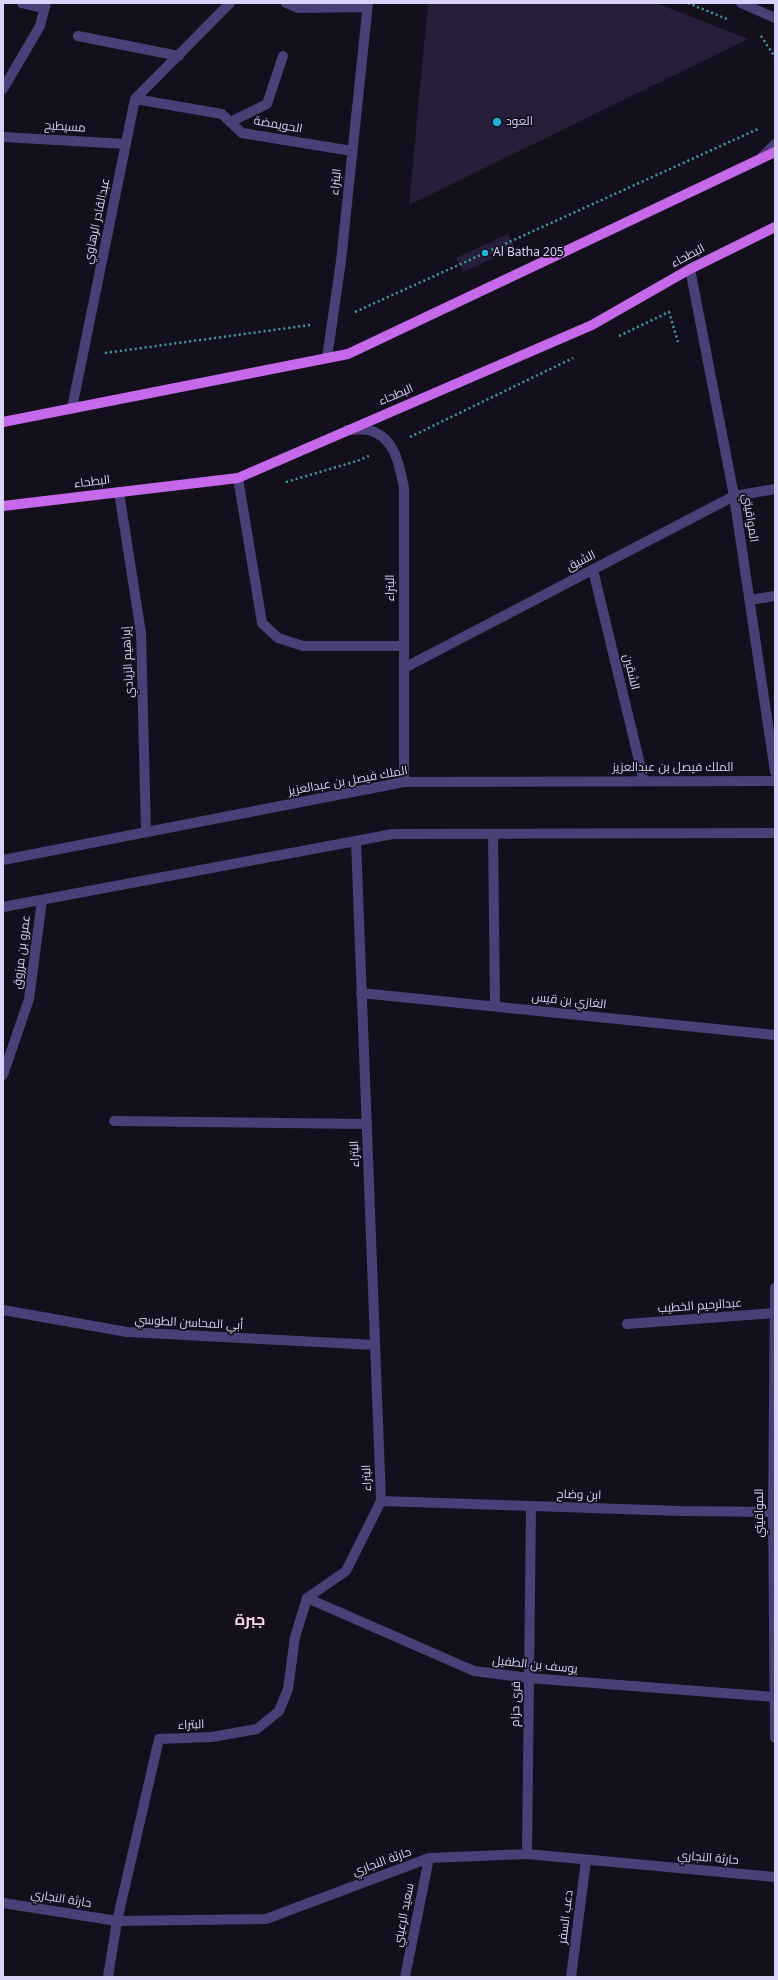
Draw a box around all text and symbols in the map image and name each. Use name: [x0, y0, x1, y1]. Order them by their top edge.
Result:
street label: الحويمضة: [253, 114, 303, 136]
place label: العود: [506, 115, 533, 129]
marker: العود: [491, 116, 503, 128]
street label: مسيطيح: [44, 118, 86, 136]
street label: البتراء: [327, 168, 345, 196]
street label: عبدالقادر الرهاوي: [81, 177, 113, 265]
street label: البطحاء: [669, 241, 707, 271]
place label: Al Batha 205: [493, 246, 564, 260]
marker: Al Batha 205: [480, 248, 490, 258]
street label: البطحاء: [376, 381, 416, 409]
street label: البطحاء: [73, 473, 111, 491]
street label: المواقيتي: [739, 493, 761, 543]
street label: الشيق: [564, 548, 598, 574]
street label: البتراء: [384, 575, 398, 601]
street label: إبراهيم الزيادي: [119, 626, 137, 698]
street label: الشقين: [620, 653, 642, 691]
street label: الملك فيصل بن عبدالعزيز: [612, 761, 734, 775]
street label: الملك فيصل بن عبدالعزيز: [287, 763, 409, 799]
street label: عمرو بن مرزوق: [10, 914, 34, 990]
street label: الغازي بن قيس: [531, 990, 607, 1012]
street label: البتراء: [347, 1140, 363, 1168]
street label: عبدالرحيم الخطيب: [657, 1296, 743, 1316]
street label: أبي المحاسن الطوسي: [134, 1313, 244, 1333]
street label: البتراء: [359, 1464, 375, 1492]
street label: ابن وضاح: [556, 1487, 602, 1503]
street label: المواقيتي: [753, 1489, 767, 1537]
district label: جبرة: [235, 1610, 265, 1630]
street label: يوسف بن الطفيل: [492, 1653, 578, 1677]
street label: قرى حزام: [508, 1681, 524, 1727]
street label: البتراء: [177, 1717, 205, 1733]
street label: حارثة النجاري: [351, 1845, 413, 1879]
street label: حارثة النجاري: [677, 1848, 739, 1868]
street label: سعيد الرعيني: [391, 1882, 417, 1948]
street label: حارثة النجاري: [30, 1887, 92, 1911]
street label: دعب السفر: [556, 1889, 576, 1945]

